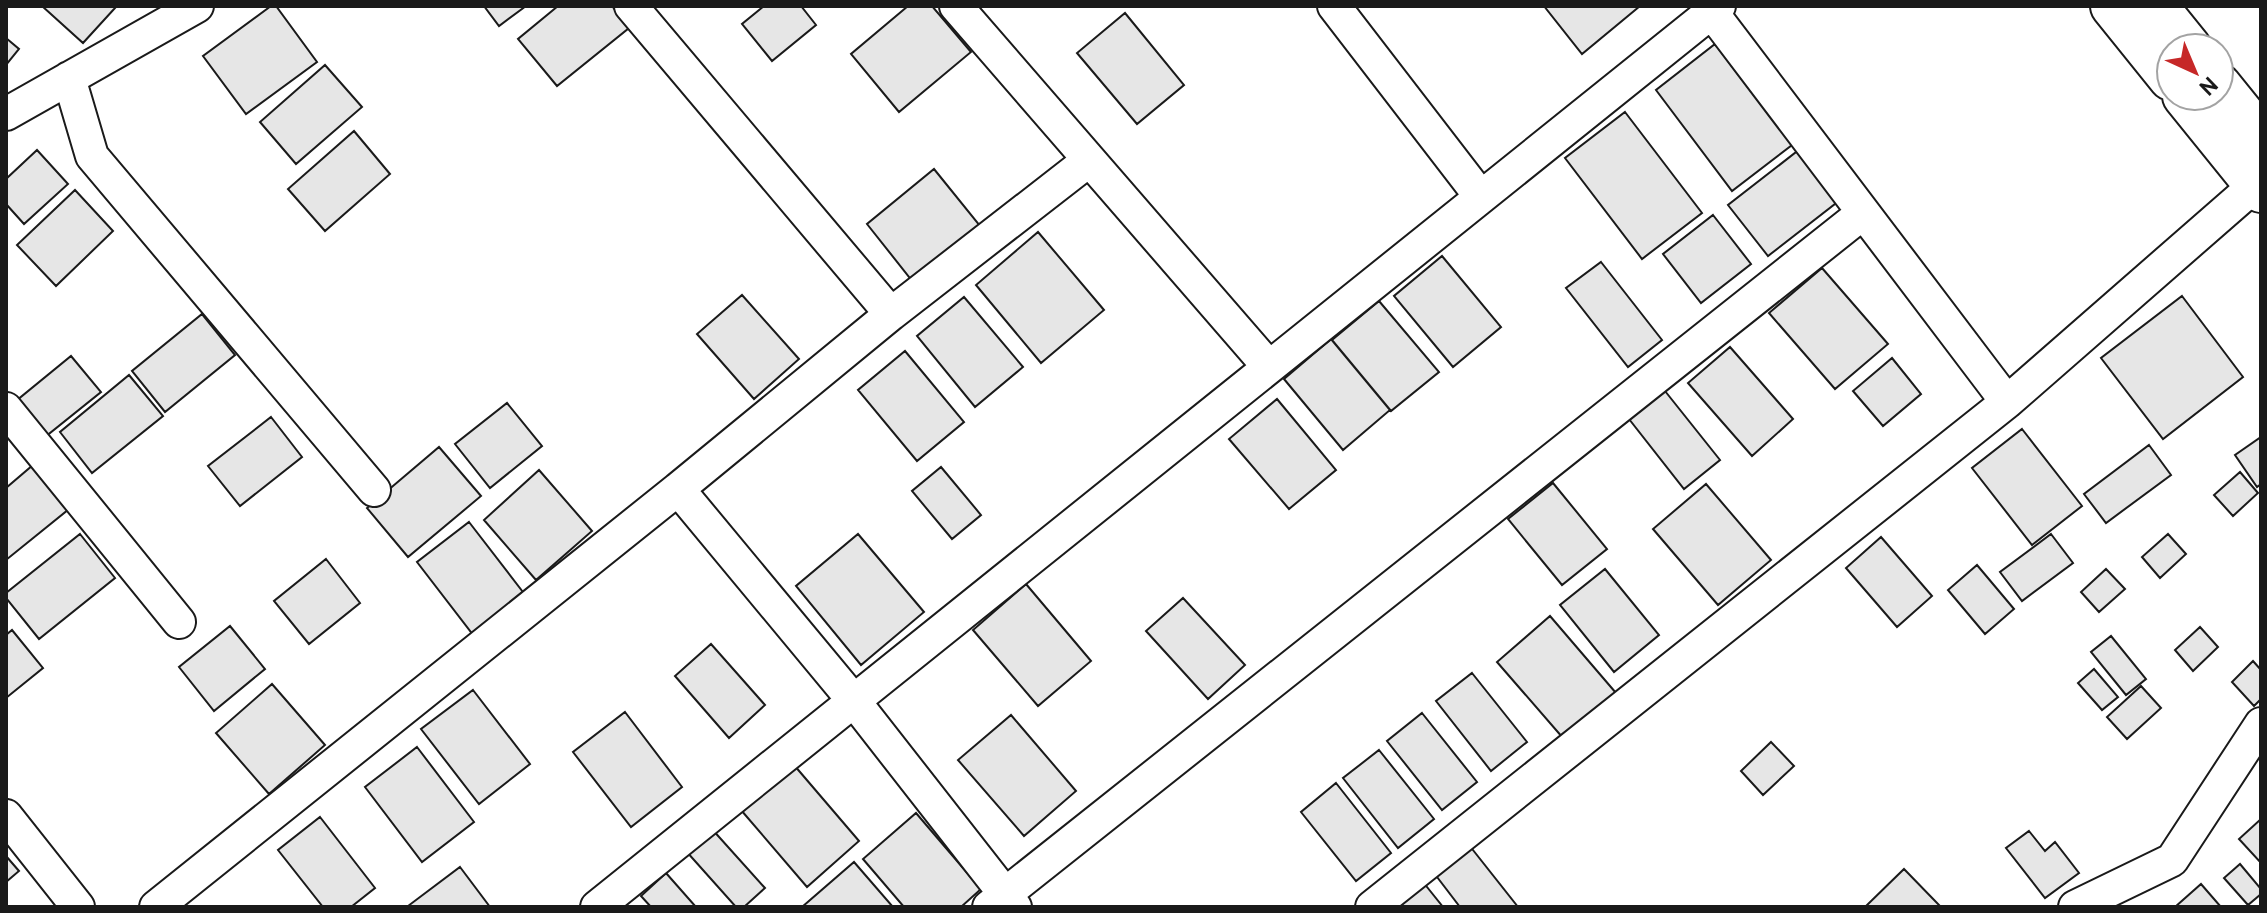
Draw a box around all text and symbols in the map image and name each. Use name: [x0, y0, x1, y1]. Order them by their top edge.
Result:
north arrow: [2155, 32, 2235, 112]
text: N: [2192, 69, 2222, 100]

